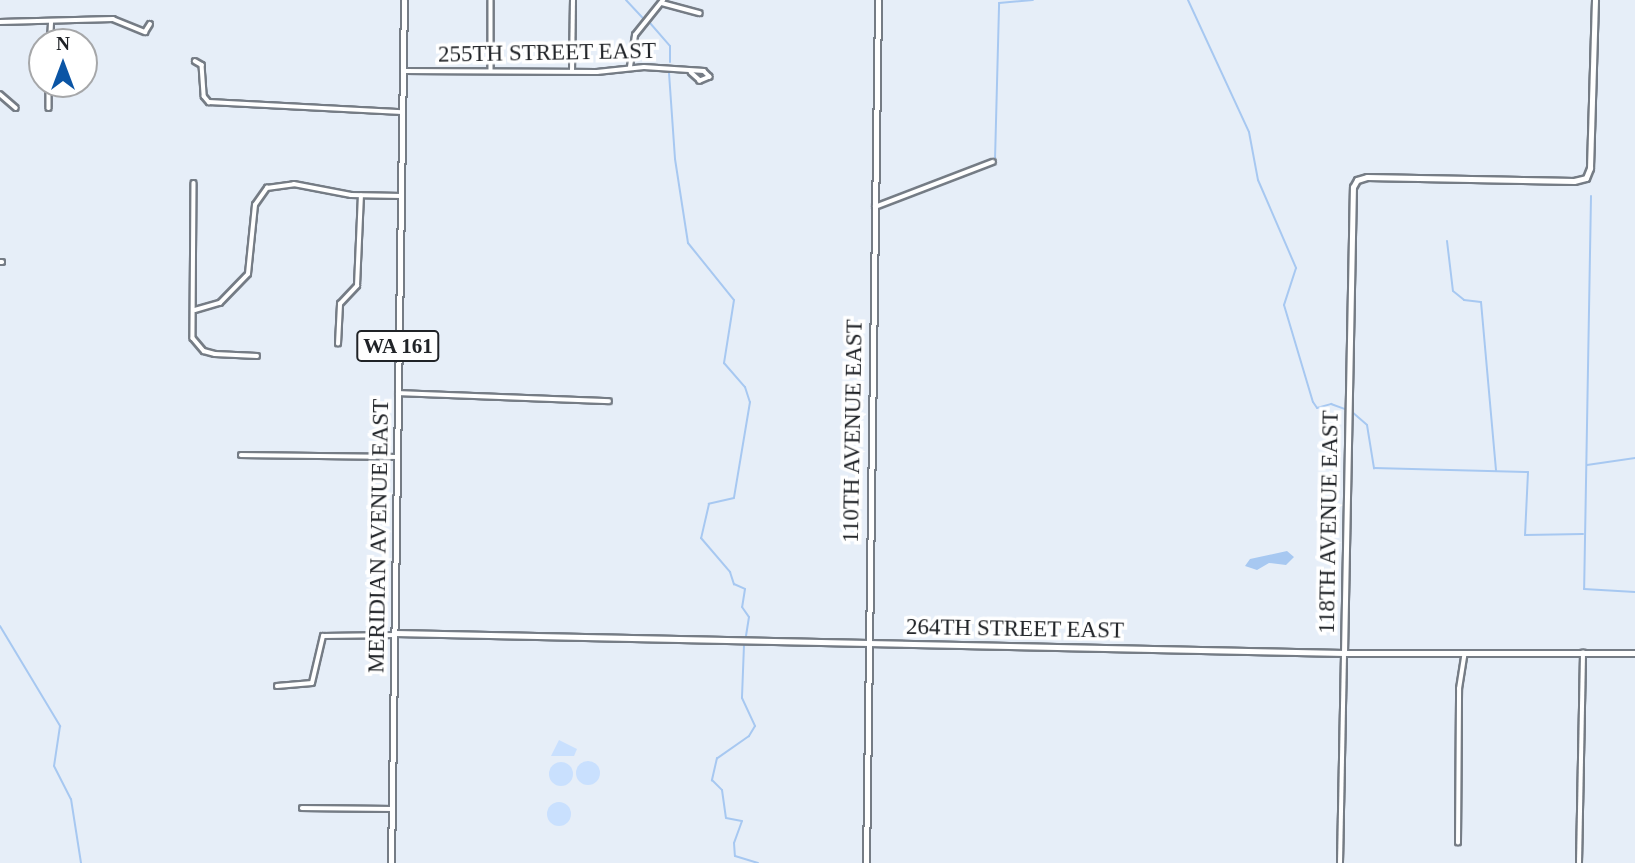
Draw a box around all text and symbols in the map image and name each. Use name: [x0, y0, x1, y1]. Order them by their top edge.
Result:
north arrow: [28, 28, 98, 98]
text: N: [56, 33, 70, 54]
street label: 255TH STREET EAST: [438, 37, 656, 69]
street label: 110TH AVENUE EAST: [837, 318, 869, 544]
road number: WA 161: [354, 328, 442, 364]
street label: MERIDIAN AVENUE EAST: [363, 398, 395, 674]
street label: 118TH AVENUE EAST: [1313, 409, 1345, 635]
street label: 264TH STREET EAST: [906, 613, 1124, 645]

